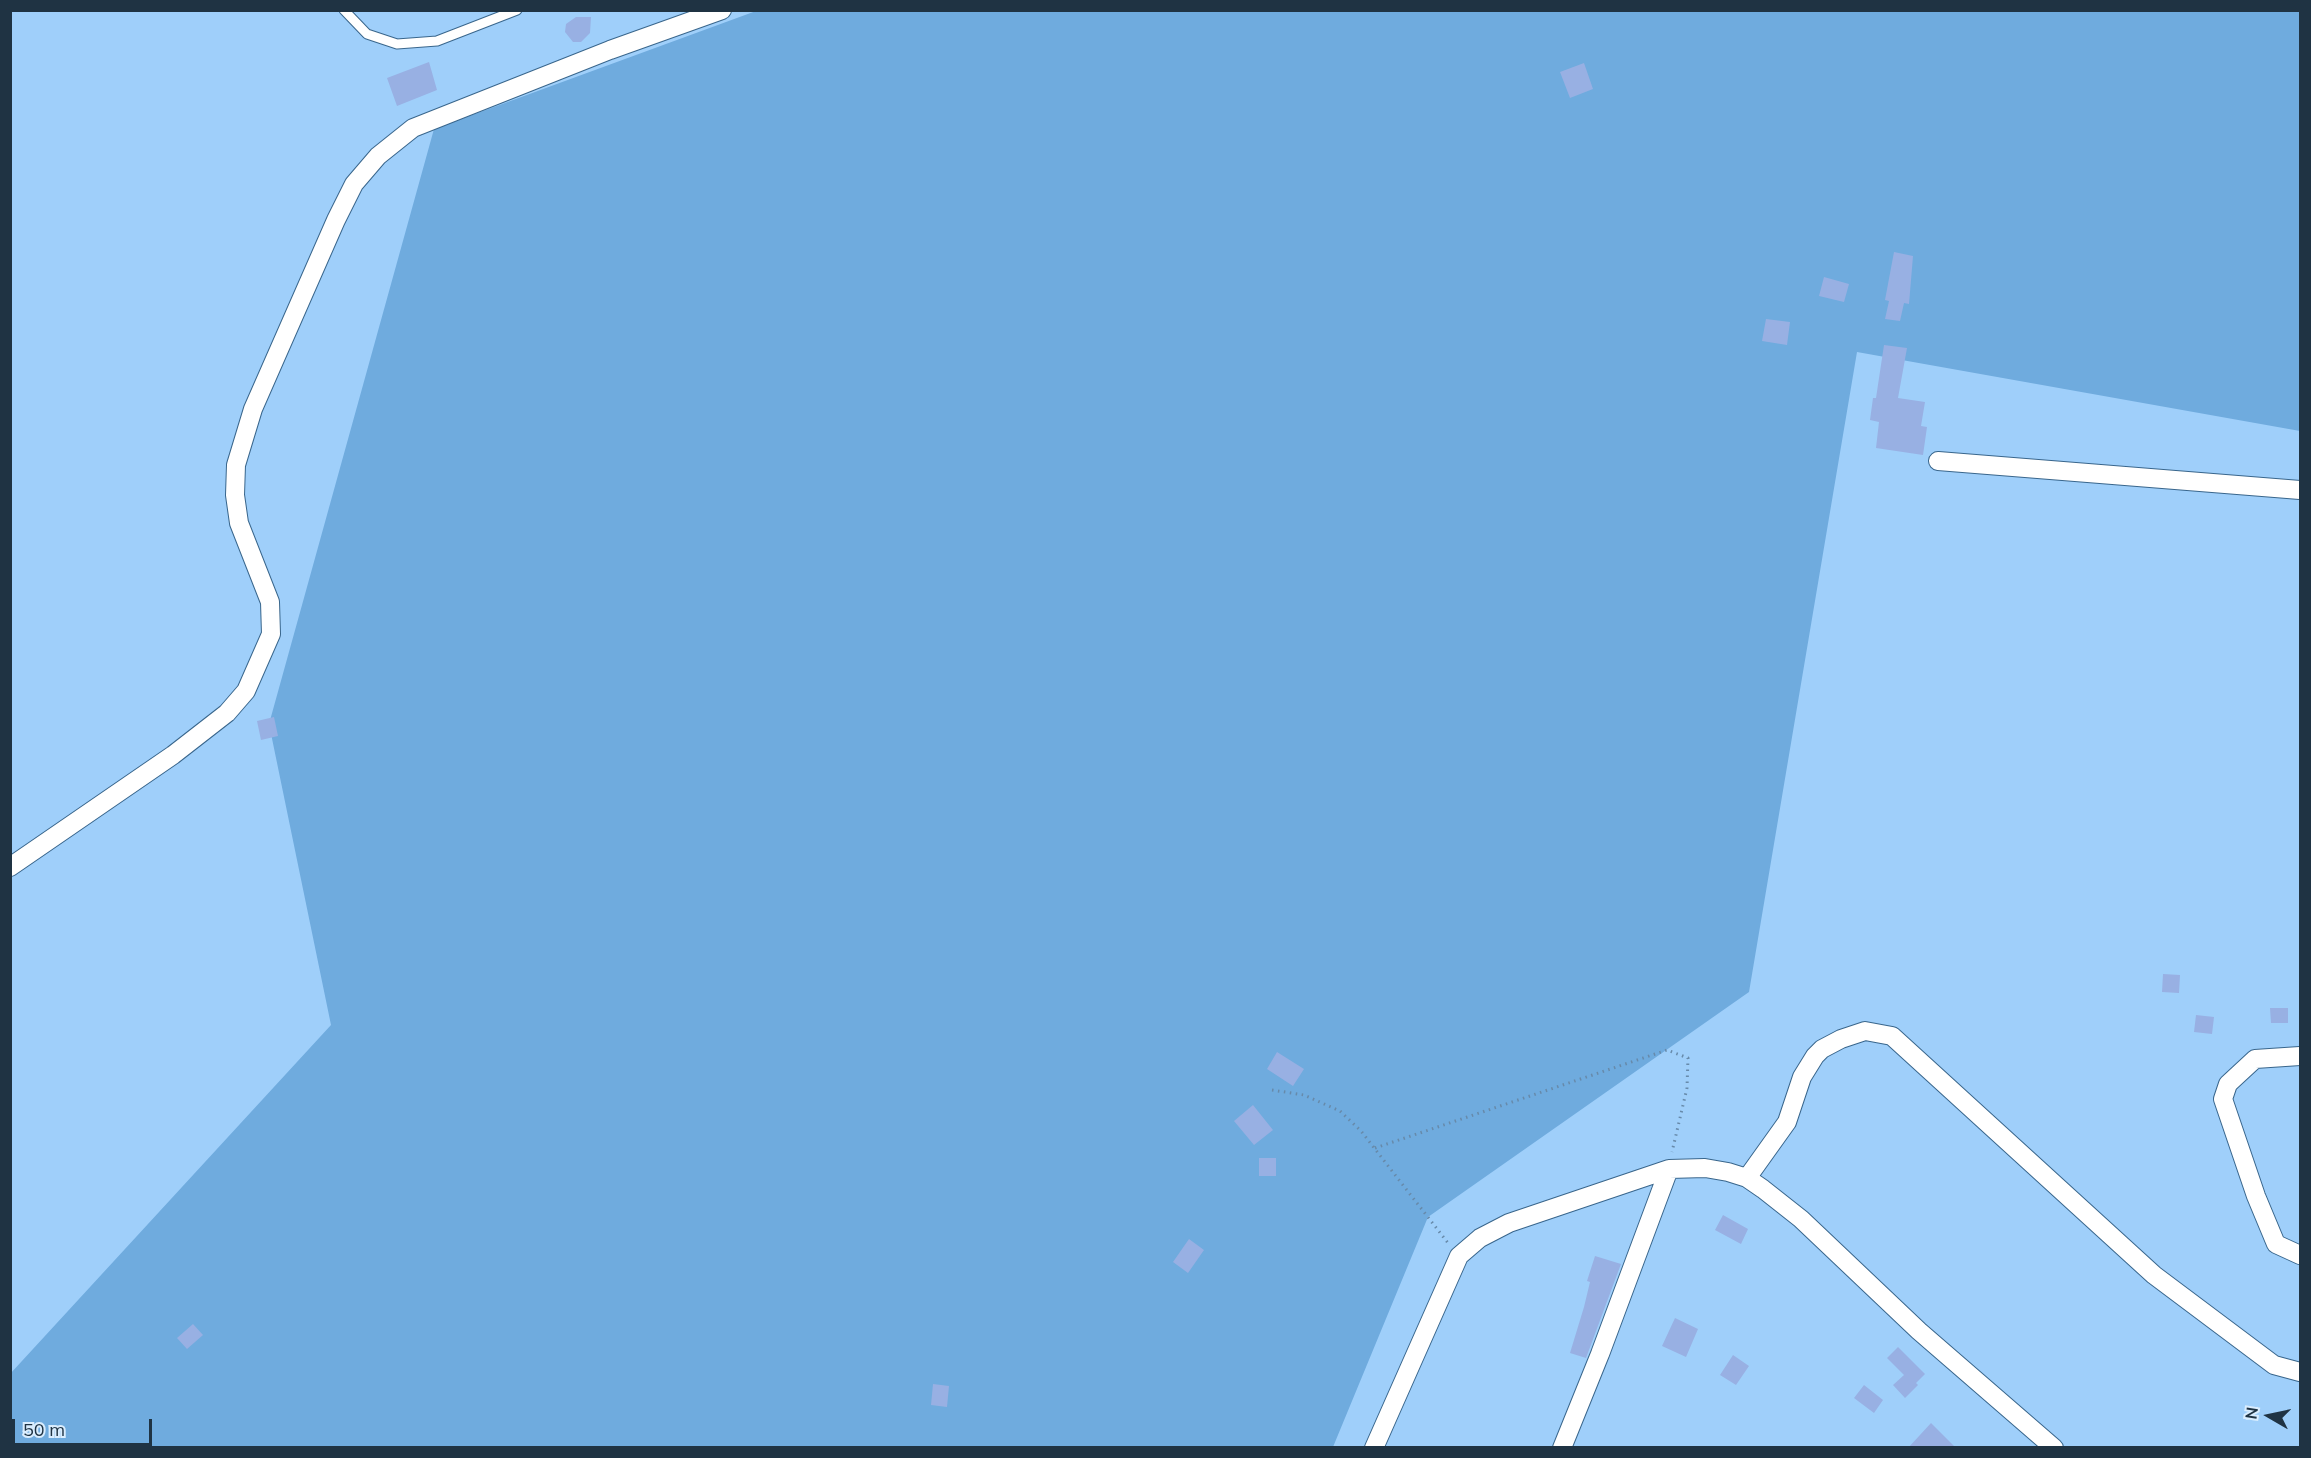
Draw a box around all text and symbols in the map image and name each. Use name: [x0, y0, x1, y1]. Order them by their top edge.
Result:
north arrow: [2239, 1386, 2299, 1446]
text: N: [2240, 1406, 2262, 1421]
scale bar: [15, 1407, 154, 1445]
text: 50 m: [23, 1418, 65, 1441]

